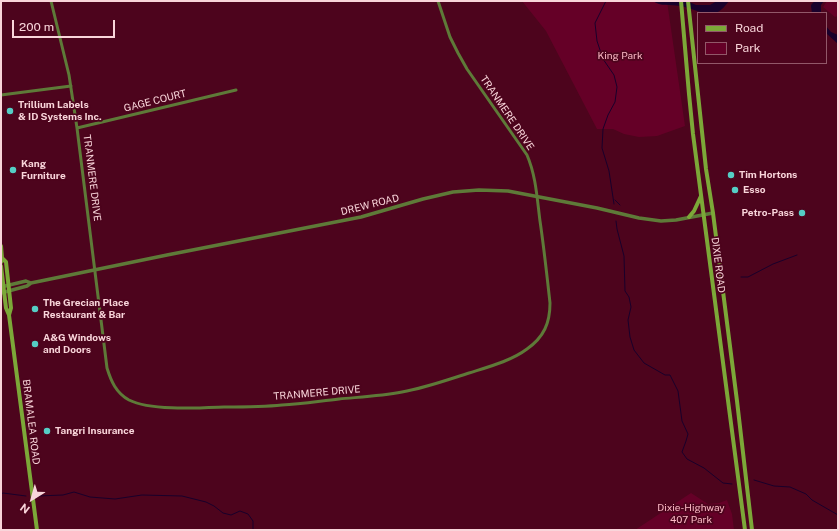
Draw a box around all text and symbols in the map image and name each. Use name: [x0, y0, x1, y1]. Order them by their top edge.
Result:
scale bar: [14, 12, 117, 38]
legend: [697, 12, 827, 64]
text: 200 m: [19, 20, 54, 34]
text: Road: [735, 21, 763, 35]
text: Park: [735, 41, 761, 55]
park label: King Park: [597, 50, 643, 62]
street label: TRANMERE DRIVE: [478, 73, 536, 153]
street label: GAGE COURT: [123, 87, 187, 115]
place label: Trillium Labels & ID Systems Inc.: [18, 99, 102, 122]
marker: Trillium Labels & ID Systems Inc.: [5, 106, 15, 116]
street label: TRANMERE DRIVE: [81, 134, 103, 222]
place label: Kang Furniture: [21, 158, 66, 182]
marker: Kang Furniture: [8, 165, 18, 175]
place label: Tim Hortons: [739, 169, 797, 181]
marker: Tim Hortons: [726, 170, 736, 180]
place label: Esso: [743, 184, 766, 196]
marker: Esso: [730, 185, 740, 195]
street label: DREW ROAD: [340, 192, 400, 218]
place label: Petro-Pass: [741, 207, 794, 219]
marker: Petro-Pass: [797, 208, 807, 218]
street label: DIXIE ROAD: [709, 237, 727, 293]
place label: The Grecian Place Restaurant & Bar: [43, 297, 129, 320]
marker: The Grecian Place Restaurant & Bar: [30, 304, 40, 314]
place label: A&G Windows and Doors: [43, 332, 111, 356]
marker: A&G Windows and Doors: [30, 339, 40, 349]
street label: BRAMALEA ROAD: [20, 379, 42, 465]
street label: TRANMERE DRIVE: [273, 383, 361, 403]
place label: Tangri Insurance: [55, 425, 135, 437]
marker: Tangri Insurance: [42, 426, 52, 436]
north arrow: [12, 479, 52, 519]
text: N: [18, 501, 32, 516]
park label: Dixie-Highway 407 Park: [657, 502, 725, 526]

